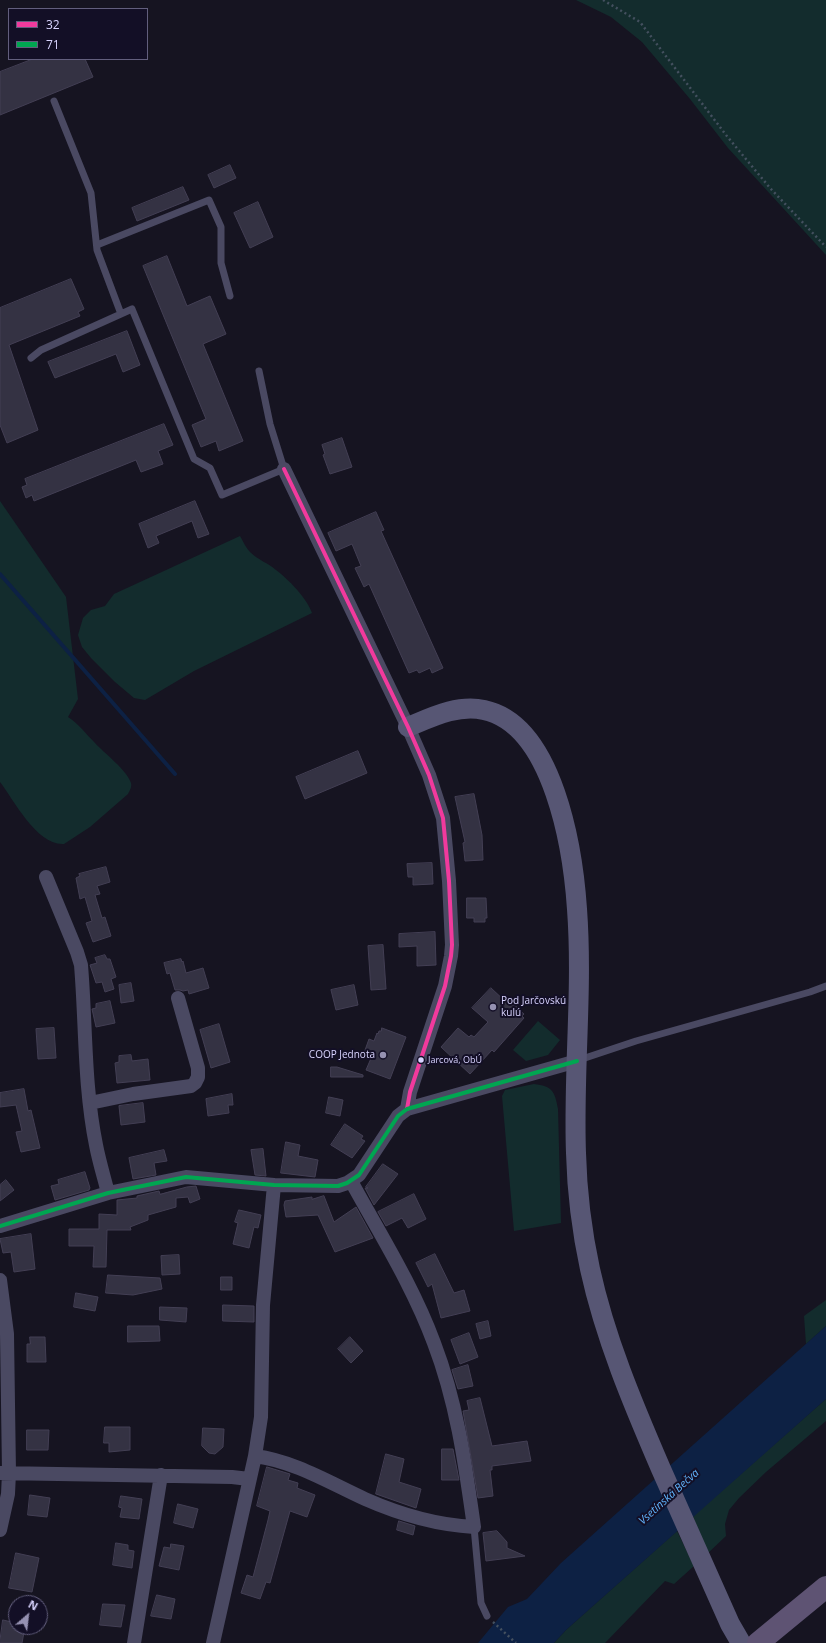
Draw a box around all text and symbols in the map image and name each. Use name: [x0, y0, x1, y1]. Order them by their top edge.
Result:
legend: [8, 8, 148, 60]
text: 32: [46, 16, 60, 33]
text: 71: [46, 36, 60, 53]
place label: Pod Jarčovskú kulú: [501, 995, 566, 1018]
marker: Pod Jarčovskú kulú: [488, 1002, 498, 1012]
place label: COOP Jednota: [309, 1049, 375, 1061]
marker: COOP Jednota: [378, 1050, 388, 1060]
marker: Jarcová, ObÚ: [416, 1055, 426, 1065]
place label: Jarcová, ObÚ: [428, 1055, 482, 1065]
water label: Vsetínská Bečva: [636, 1466, 702, 1528]
north arrow: [8, 1595, 48, 1635]
text: N: [26, 1596, 41, 1614]

